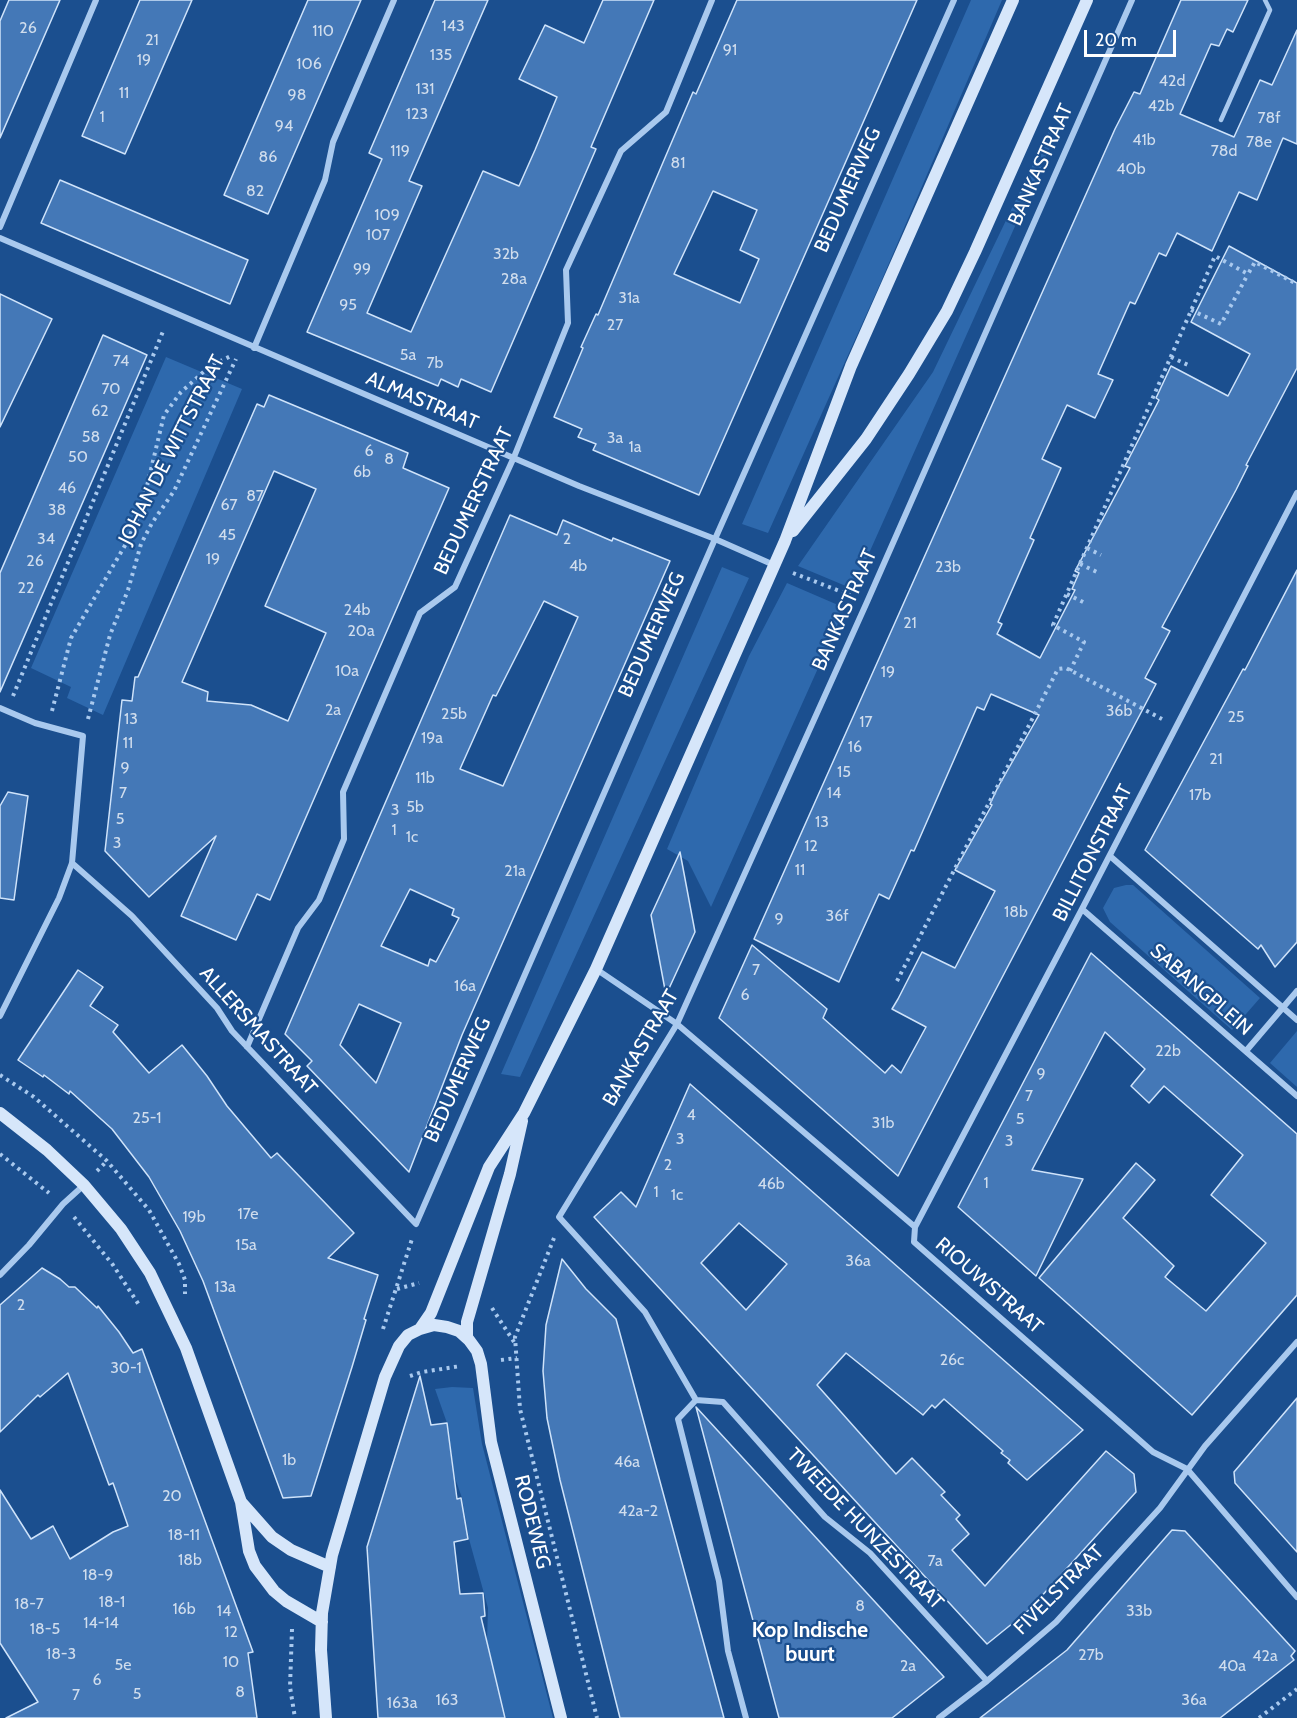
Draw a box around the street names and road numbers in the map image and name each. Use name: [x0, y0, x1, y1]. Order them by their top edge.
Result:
street label: BANKASTRAAT: [1003, 100, 1079, 230]
street label: BEDUMERWEG: [810, 124, 886, 256]
street label: JOHAN DE WITTSTRAAT: [114, 351, 230, 549]
street label: ALMASTRAAT: [362, 367, 482, 435]
street label: BEDUMERSTRAAT: [429, 424, 519, 578]
street label: BANKASTRAAT: [807, 545, 883, 675]
street label: BEDUMERWEG: [614, 569, 690, 701]
street label: BILLITONSTRAAT: [1048, 781, 1138, 925]
street label: SABANGPLEIN: [1145, 939, 1257, 1041]
street label: ALLERSMASTRAAT: [194, 962, 322, 1100]
street label: BANKASTRAAT: [598, 985, 684, 1111]
street label: BEDUMERWEG: [420, 1014, 496, 1146]
street label: RIOUWSTRAAT: [930, 1233, 1048, 1339]
street label: TWEEDE HUNZESTRAAT: [782, 1443, 948, 1615]
street label: RODEWEG: [509, 1472, 555, 1572]
street label: FIVELSTRAAT: [1009, 1540, 1109, 1640]

